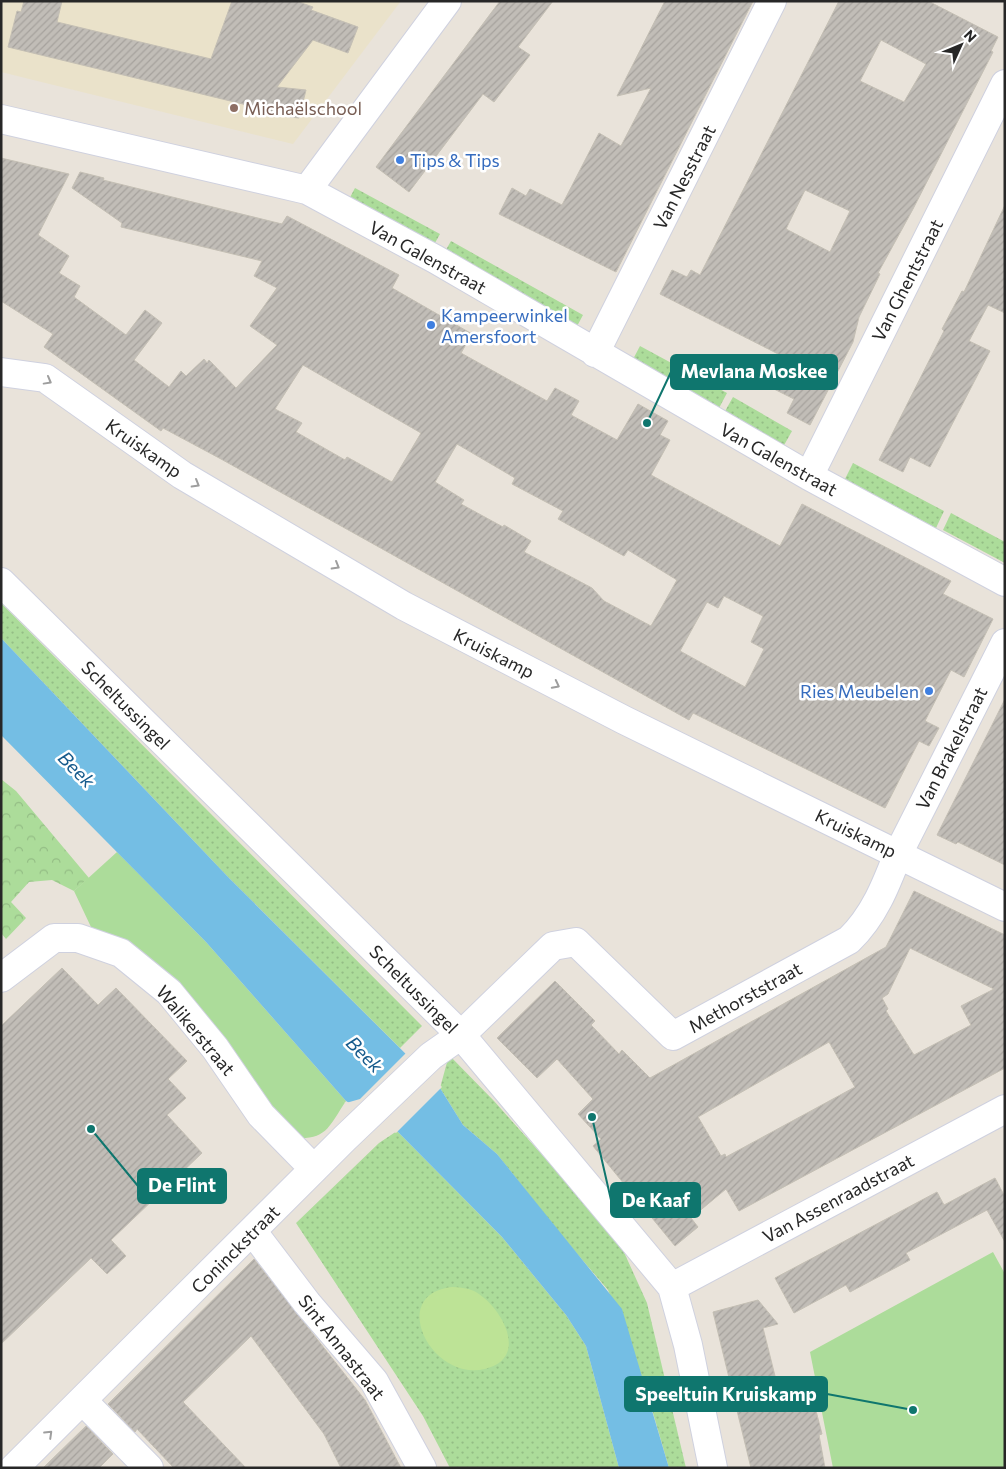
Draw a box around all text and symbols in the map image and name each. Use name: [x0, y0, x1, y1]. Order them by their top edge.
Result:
north arrow: [936, 20, 986, 70]
text: N: [961, 26, 980, 45]
place label: Michaëlschool: [244, 97, 362, 119]
marker: Michaëlschool: [228, 102, 240, 114]
street label: Van Nesstraat: [648, 121, 720, 233]
place label: Tips & Tips: [410, 149, 500, 171]
marker: Tips & Tips: [394, 154, 406, 166]
street label: Van Ghentstraat: [867, 215, 947, 345]
street label: Van Galenstraat: [366, 216, 490, 298]
place label: Kampeerwinkel Amersfoort: [441, 304, 568, 347]
marker: Kampeerwinkel Amersfoort: [425, 319, 437, 331]
callout: Mevlana Moskee: [671, 355, 837, 389]
text: Mevlana Moskee: [681, 359, 827, 382]
one-way arrow: [43, 375, 52, 385]
street label: Kruiskamp: [102, 414, 186, 482]
street label: Van Galenstraat: [717, 418, 841, 500]
one-way arrow: [191, 477, 200, 487]
one-way arrow: [331, 560, 340, 570]
street label: Kruiskamp: [450, 623, 538, 683]
street label: Scheltussingel: [77, 656, 175, 754]
one-way arrow: [551, 679, 560, 689]
place label: Ries Meubelen: [800, 680, 919, 702]
street label: Van Brakelstraat: [911, 683, 991, 813]
marker: Ries Meubelen: [923, 685, 935, 697]
water label: Beek: [54, 746, 101, 793]
street label: Kruiskamp: [812, 804, 900, 862]
street label: Scheltussingel: [365, 940, 463, 1038]
street label: Methorststraat: [684, 957, 806, 1037]
street label: Walikerstraat: [152, 981, 240, 1079]
water label: Beek: [342, 1031, 389, 1078]
street label: Van Assenraadstraat: [759, 1149, 917, 1247]
callout: De Flint: [138, 1169, 226, 1203]
text: De Flint: [148, 1173, 216, 1196]
callout: De Kaaf: [611, 1183, 700, 1217]
text: De Kaaf: [622, 1188, 691, 1211]
street label: Coninckstraat: [186, 1200, 284, 1298]
street label: Sint Annastraat: [294, 1290, 390, 1404]
callout: Speeltuin Kruiskamp: [625, 1377, 827, 1411]
text: Speeltuin Kruiskamp: [635, 1382, 817, 1405]
one-way arrow: [43, 1431, 52, 1440]

